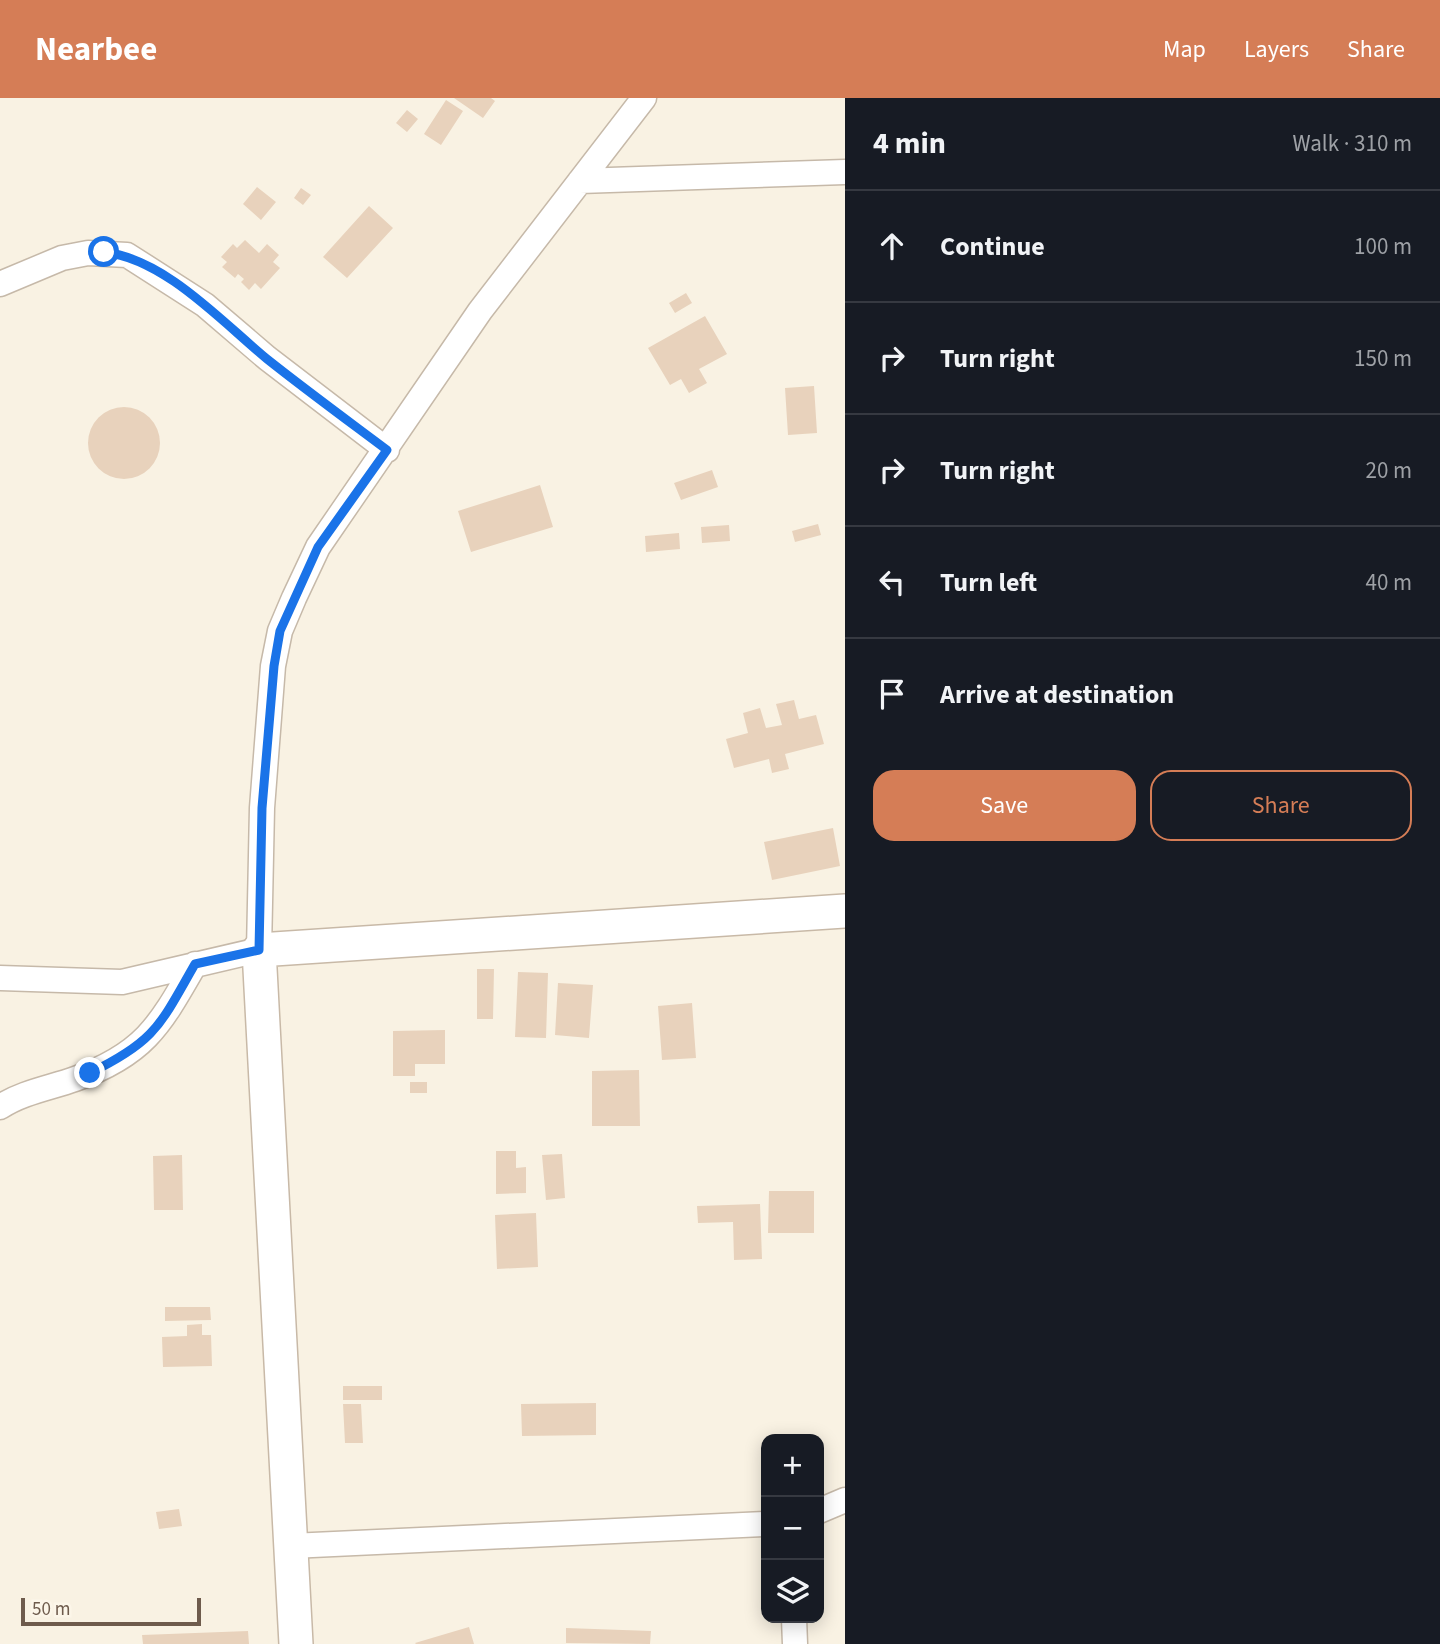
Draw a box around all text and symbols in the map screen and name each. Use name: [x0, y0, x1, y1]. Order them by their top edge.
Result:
text: Nearbee: [35, 26, 157, 73]
text: Map: [1163, 32, 1206, 67]
text: Layers: [1244, 32, 1309, 67]
text: Share: [1347, 32, 1405, 67]
text: 4 min: [873, 122, 946, 165]
text: Walk · 310 m: [1293, 127, 1412, 160]
icon: ahead: [873, 227, 911, 265]
text: Continue: [940, 228, 1045, 265]
text: 100 m: [1354, 230, 1412, 263]
route start: [88, 236, 119, 267]
icon: right: [873, 339, 911, 377]
text: Turn right: [940, 340, 1055, 377]
text: 150 m: [1354, 342, 1412, 375]
icon: right: [873, 451, 911, 489]
text: Turn right: [940, 452, 1055, 489]
text: 20 m: [1365, 454, 1412, 487]
icon: left: [873, 563, 911, 601]
text: Turn left: [940, 564, 1037, 601]
text: 40 m: [1365, 566, 1412, 599]
icon: arrive: [873, 675, 911, 713]
text: Arrive at destination: [940, 676, 1174, 713]
button: Save: [873, 770, 1136, 841]
button: Share: [1150, 770, 1412, 841]
route end: [74, 1057, 105, 1088]
map controls: [761, 1434, 824, 1623]
button: +: [761, 1434, 824, 1497]
button: −: [761, 1497, 824, 1560]
button: layers: [761, 1560, 824, 1623]
scale bar: [21, 1595, 201, 1627]
text: 50 m: [32, 1596, 70, 1623]

